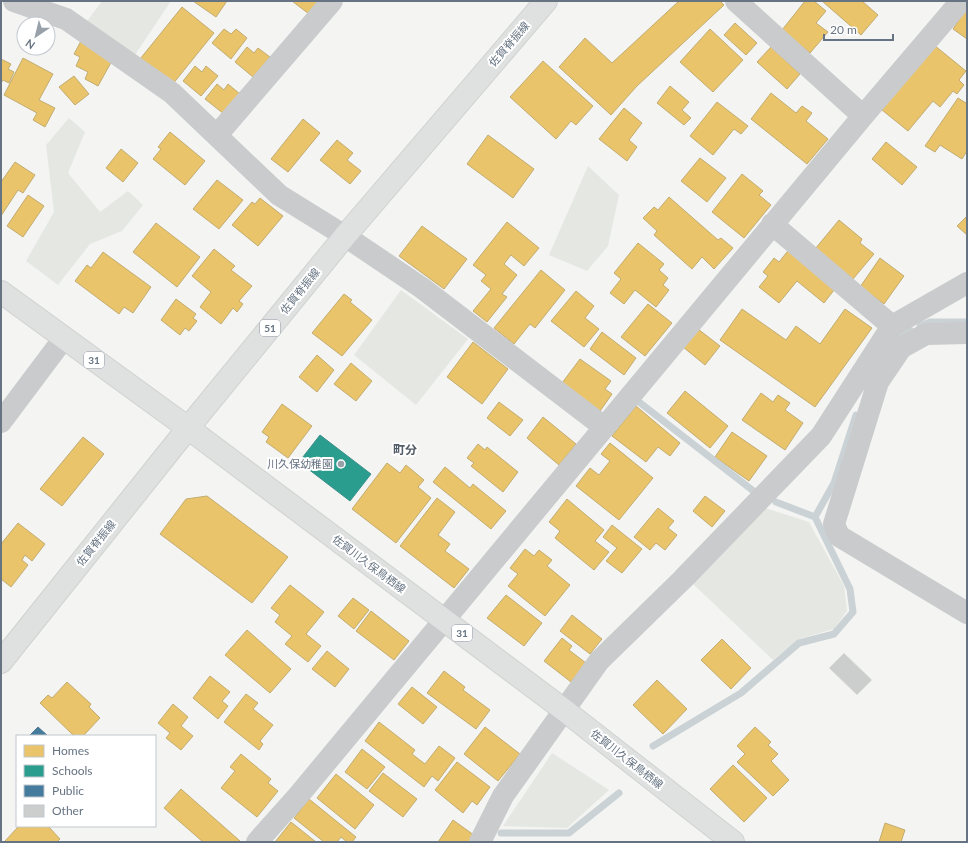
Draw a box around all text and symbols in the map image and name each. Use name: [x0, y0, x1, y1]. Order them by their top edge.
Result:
north arrow: [16, 16, 56, 56]
scale bar: [824, 16, 893, 42]
street label: 佐賀脊振線: [486, 19, 532, 69]
text: 20 m: [830, 22, 857, 37]
text: N: [23, 37, 37, 52]
street label: 佐賀脊振線: [277, 265, 322, 316]
road number: 51: [260, 320, 280, 336]
road number: 31: [84, 352, 104, 368]
district label: 町分: [393, 442, 417, 457]
place label: 川久保幼稚園: [267, 457, 333, 470]
marker: 川久保幼稚園: [336, 459, 346, 469]
street label: 佐賀脊振線: [73, 517, 118, 568]
street label: 佐賀川久保鳥栖線: [330, 532, 408, 595]
road number: 31: [452, 625, 472, 641]
street label: 佐賀川久保鳥栖線: [589, 726, 666, 791]
legend: [16, 735, 156, 827]
text: Homes: [52, 743, 89, 758]
text: Schools: [52, 763, 93, 778]
text: Public: [52, 783, 84, 798]
text: Other: [52, 803, 84, 818]

